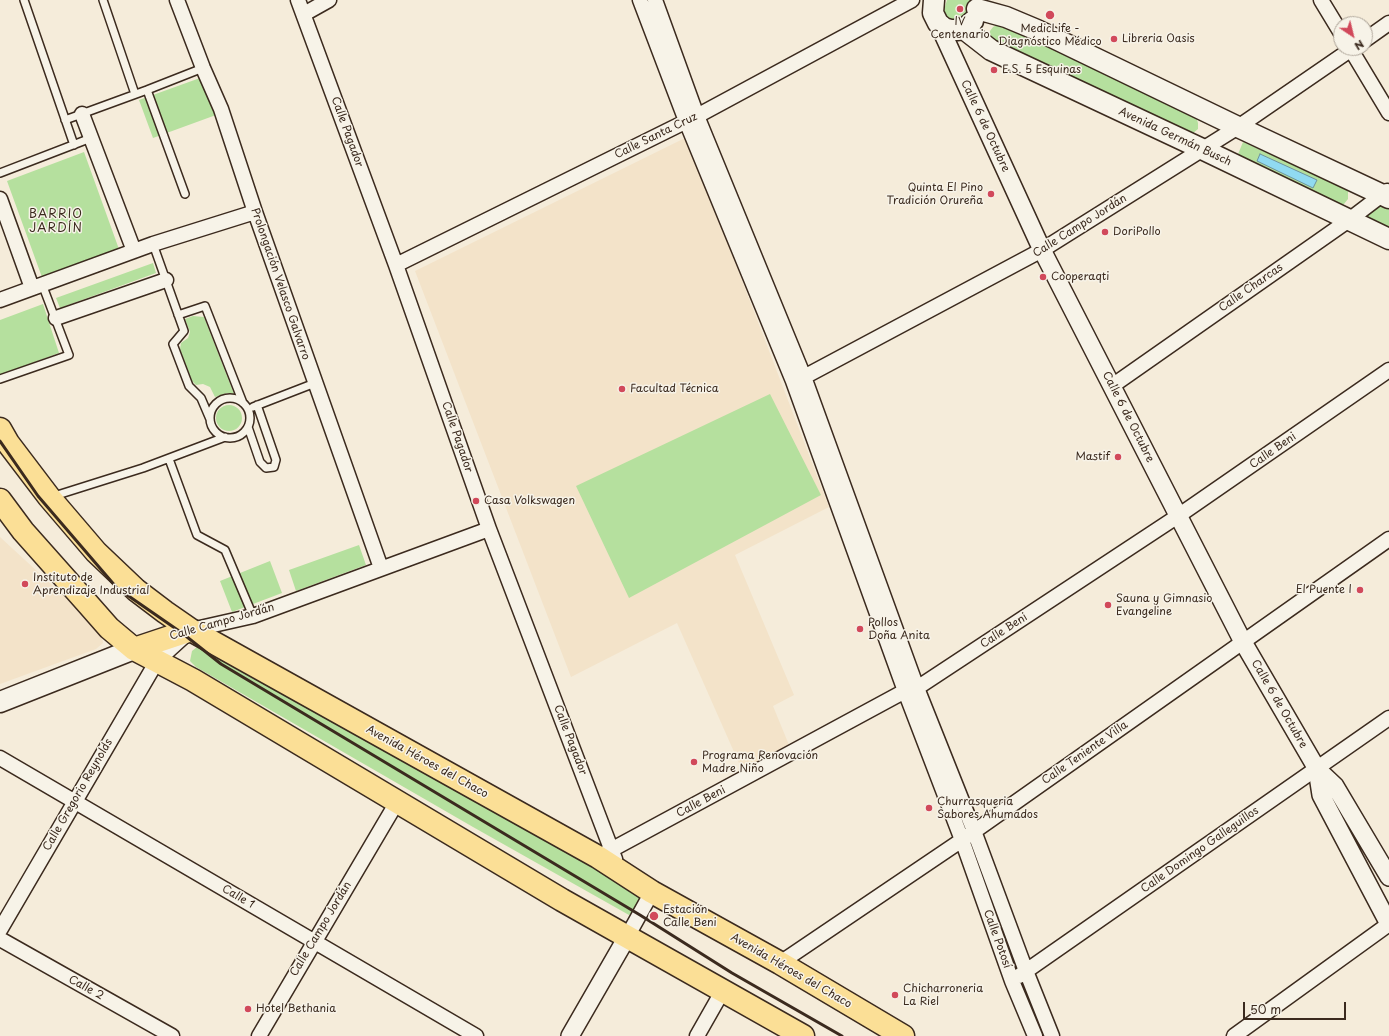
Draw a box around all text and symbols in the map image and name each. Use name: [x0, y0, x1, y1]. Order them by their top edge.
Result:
marker: IV Centenario: [955, 4, 965, 14]
marker: MedicLife - Diagnóstico Médico: [1044, 9, 1056, 21]
place label: IV Centenario: [930, 15, 990, 41]
north arrow: [1333, 16, 1373, 56]
place label: MedicLife - Diagnóstico Médico: [998, 22, 1102, 48]
place label: Libreria Oasis: [1122, 32, 1195, 46]
marker: Libreria Oasis: [1109, 34, 1119, 44]
text: N: [1351, 36, 1368, 55]
place label: E.S. 5 Esquinas: [1002, 63, 1081, 77]
marker: E.S. 5 Esquinas: [989, 65, 999, 75]
street label: Calle 6 de Octubre: [958, 78, 1012, 174]
street label: Calle Pagador: [328, 95, 366, 169]
street label: Avenida Germán Busch: [1117, 105, 1233, 169]
street label: Calle Santa Cruz: [613, 110, 699, 162]
place label: Quinta El Pino Tradición Orureña: [887, 181, 983, 207]
marker: Quinta El Pino Tradición Orureña: [986, 189, 996, 199]
street label: Calle Campo Jordán: [1031, 192, 1129, 260]
street label: Prolongación Velasco Galvarro: [248, 206, 312, 362]
district label: BARRIO JARDÍN: [29, 208, 83, 236]
place label: DoriPollo: [1113, 225, 1161, 239]
marker: DoriPollo: [1100, 227, 1110, 237]
street label: Calle Charcas: [1216, 261, 1286, 315]
place label: Cooperaqti: [1051, 270, 1109, 284]
marker: Cooperaqti: [1038, 272, 1048, 282]
street label: Calle 6 de Octubre: [1099, 369, 1157, 465]
place label: Facultad Técnica: [630, 382, 719, 396]
marker: Facultad Técnica: [617, 384, 627, 394]
street label: Calle Pagador: [439, 400, 475, 474]
street label: Calle Beni: [1247, 430, 1299, 472]
place label: Mastif: [1075, 450, 1110, 464]
marker: Mastif: [1113, 452, 1123, 462]
place label: Casa Volkswagen: [484, 494, 575, 508]
marker: Casa Volkswagen: [471, 496, 481, 506]
place label: Instituto de Aprendizaje Industrial: [33, 571, 149, 597]
marker: Instituto de Aprendizaje Industrial: [20, 579, 30, 589]
place label: El Puente I: [1296, 583, 1352, 597]
marker: El Puente I: [1355, 585, 1365, 595]
place label: Sauna y Gimnasio Evangeline: [1116, 592, 1212, 618]
marker: Sauna y Gimnasio Evangeline: [1103, 600, 1113, 610]
street label: Calle Campo Jordán: [168, 601, 276, 643]
street label: Calle Beni: [978, 611, 1030, 651]
place label: Pollos Doña Anita: [868, 616, 930, 642]
marker: Pollos Doña Anita: [855, 624, 865, 634]
street label: Calle 6 de Octubre: [1248, 657, 1310, 751]
street label: Calle Pagador: [551, 703, 589, 777]
street label: Calle Teniente Villa: [1040, 718, 1130, 788]
street label: Avenida Héroes del Chaco: [364, 723, 490, 801]
street label: Calle Gregorio Reynolds: [40, 737, 116, 853]
place label: Programa Renovación Madre Niño: [702, 749, 818, 775]
marker: Programa Renovación Madre Niño: [689, 757, 699, 767]
street label: Calle Beni: [674, 784, 728, 820]
place label: Churrasqueria Sabores Ahumados: [937, 795, 1038, 821]
marker: Churrasqueria Sabores Ahumados: [924, 803, 934, 813]
street label: Calle Domingo Galleguillos: [1138, 804, 1262, 896]
street label: Calle Campo Jordán: [288, 879, 354, 979]
street label: Calle 1: [219, 882, 257, 912]
place label: Estación Calle Beni: [663, 903, 717, 929]
street label: Calle Potosí: [980, 908, 1014, 970]
marker: Estación Calle Beni: [648, 910, 660, 922]
street label: Avenida Héroes del Chaco: [728, 931, 854, 1011]
street label: Calle 2: [66, 973, 106, 1003]
place label: Chicharroneria La Riel: [903, 982, 983, 1008]
marker: Chicharroneria La Riel: [890, 990, 900, 1000]
scale bar: [1245, 994, 1348, 1020]
text: 50 m: [1250, 1000, 1281, 1018]
place label: Hotel Bethania: [256, 1002, 336, 1016]
marker: Hotel Bethania: [243, 1004, 253, 1014]

